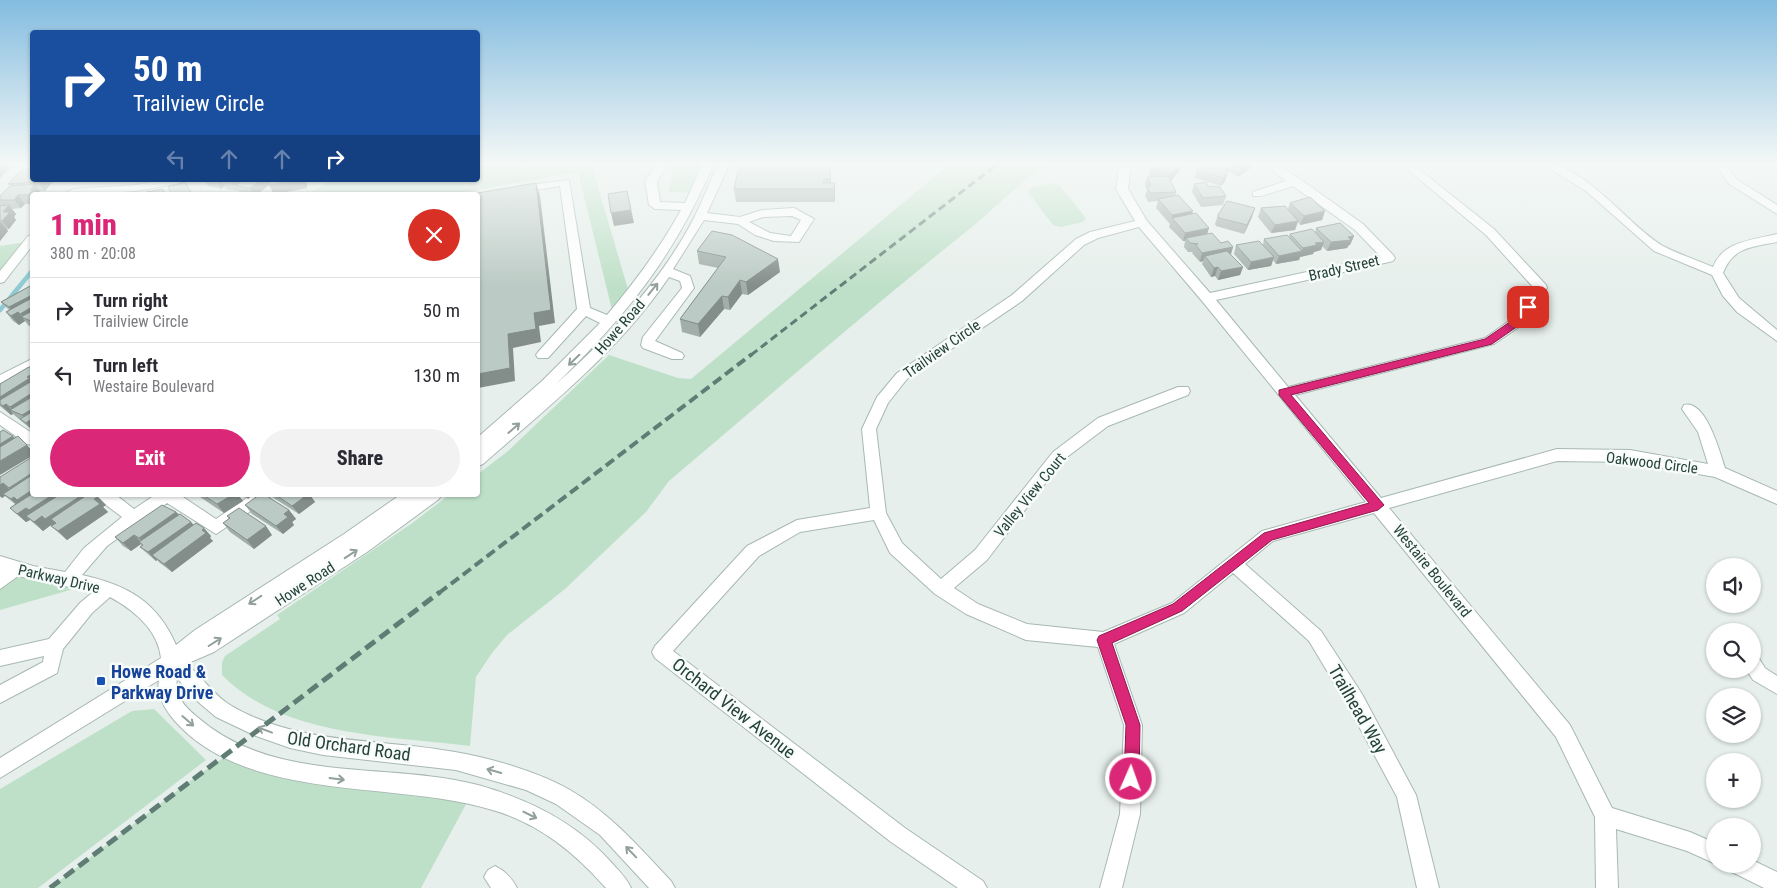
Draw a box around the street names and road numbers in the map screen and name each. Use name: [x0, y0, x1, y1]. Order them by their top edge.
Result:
street label: Brady Street: [1307, 251, 1381, 285]
street label: Howe Road: [591, 296, 649, 358]
street label: Trailview Circle: [900, 316, 984, 382]
street label: Oakwood Circle: [1605, 448, 1699, 478]
street label: Valley View Court: [990, 449, 1070, 541]
street label: Westaire Boulevard: [1389, 521, 1475, 621]
street label: Howe Road: [272, 558, 338, 610]
street label: Parkway Drive: [16, 561, 102, 597]
street label: Orchard View Avenue: [668, 653, 800, 763]
street label: Trailhead Way: [1324, 661, 1392, 758]
street label: Old Orchard Road: [286, 727, 412, 765]

